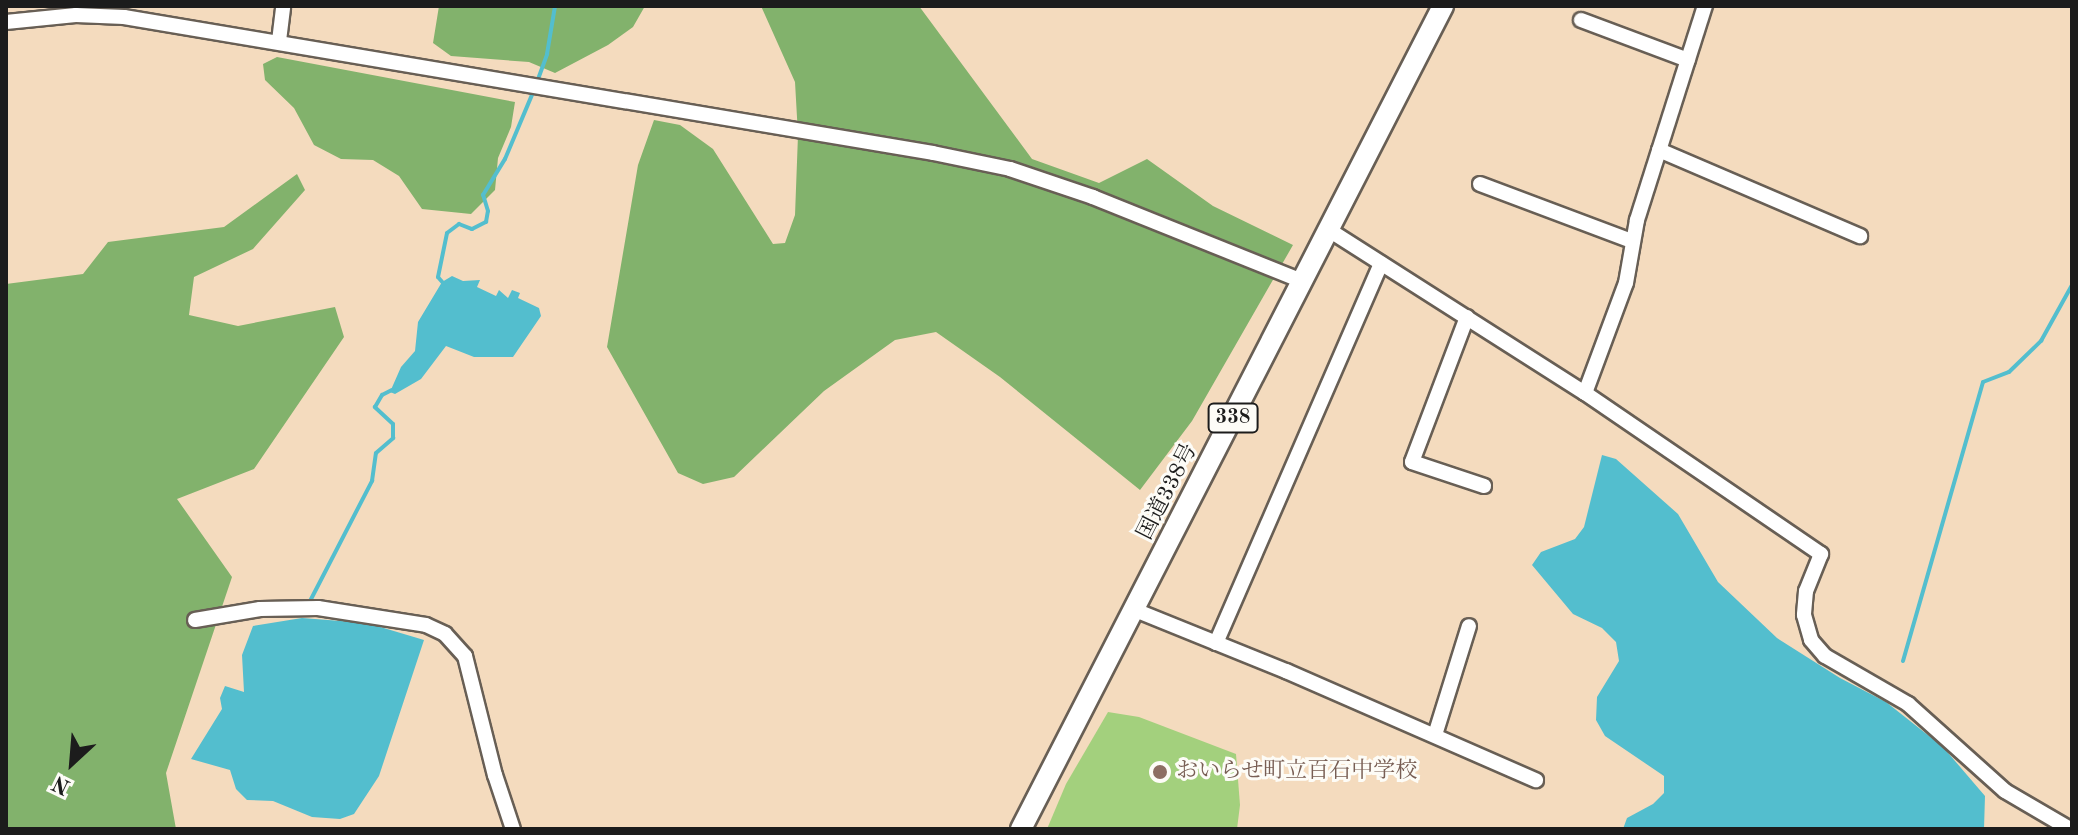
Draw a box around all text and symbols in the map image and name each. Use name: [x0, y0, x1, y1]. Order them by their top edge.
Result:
road number: 338: [1207, 402, 1259, 434]
street label: 国道338号: [1133, 440, 1203, 544]
north arrow: [32, 723, 112, 803]
place label: おいらせ町立百石中学校: [1176, 759, 1418, 785]
marker: おいらせ町立百石中学校: [1151, 763, 1169, 781]
text: N: [49, 771, 74, 798]

